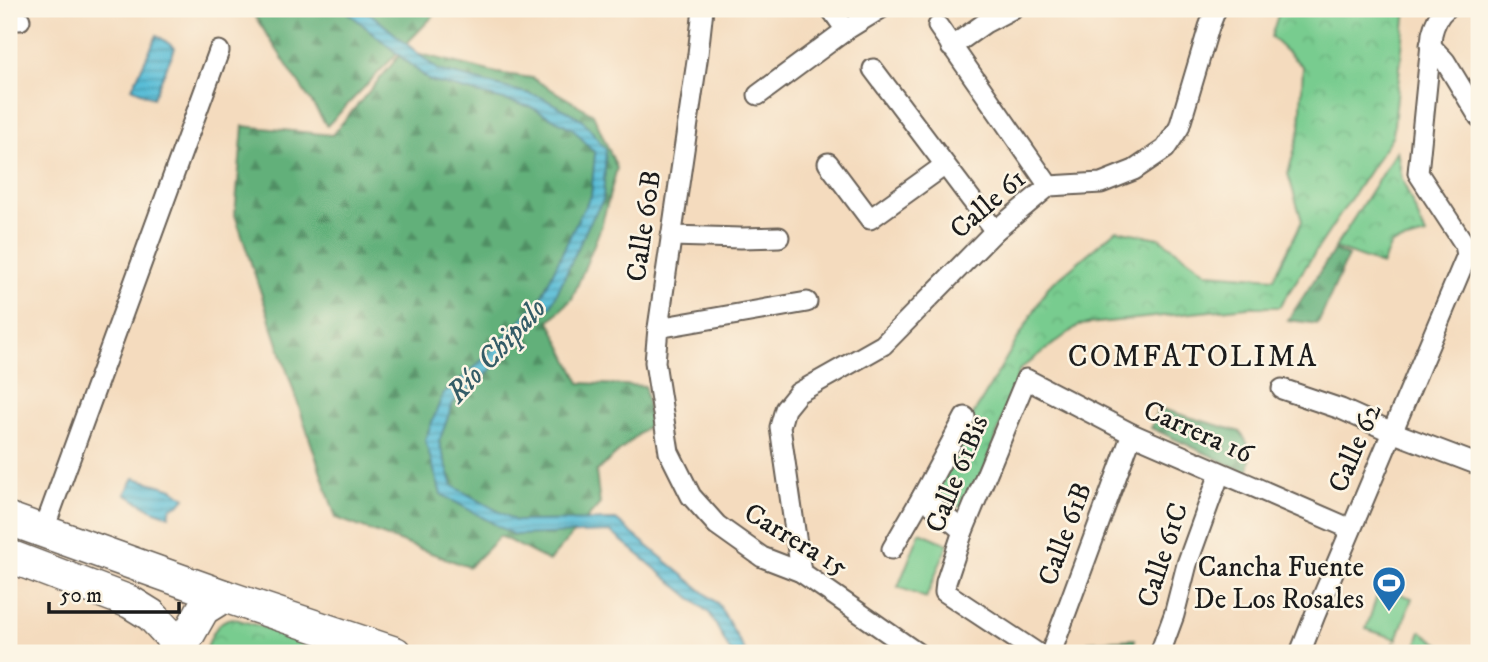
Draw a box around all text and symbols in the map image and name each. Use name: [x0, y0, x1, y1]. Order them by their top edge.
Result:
street label: Calle 61: [943, 161, 1033, 247]
street label: Calle 60B: [619, 168, 669, 284]
water label: Río Chipalo: [438, 291, 555, 412]
district label: COMFATOLIMA: [1068, 339, 1318, 376]
street label: Carrera 16: [1138, 392, 1259, 472]
street label: Calle 62: [1321, 398, 1389, 498]
street label: Calle 61Bis: [918, 410, 996, 538]
street label: Calle 61B: [1030, 478, 1100, 590]
street label: Carrera 15: [738, 495, 854, 585]
street label: Calle 61C: [1130, 498, 1196, 612]
place label: Cancha Fuente De Los Rosales: [1194, 550, 1364, 617]
sports icon: Cancha Fuente De Los Rosales: [1370, 564, 1408, 613]
scale bar: [49, 571, 178, 615]
text: 50 m: [60, 583, 102, 609]

